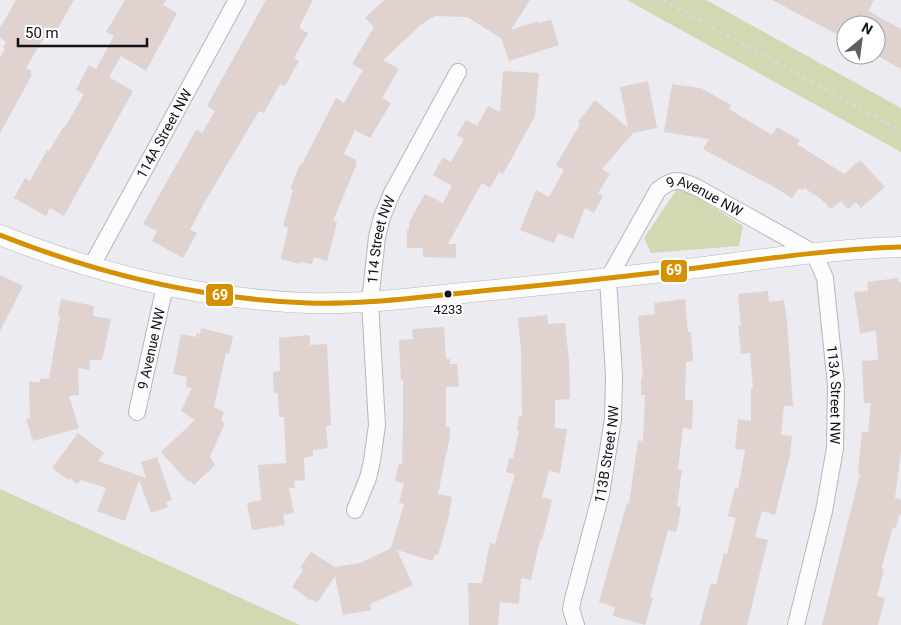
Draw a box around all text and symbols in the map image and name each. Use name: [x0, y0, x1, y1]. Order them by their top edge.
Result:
scale bar: [18, 15, 146, 47]
north arrow: [836, 15, 886, 65]
text: N: [859, 19, 876, 38]
text: 50 m: [25, 24, 59, 42]
street label: 114A Street NW: [133, 86, 195, 181]
street label: 9 Avenue NW: [664, 173, 746, 220]
street label: 114 Street NW: [364, 193, 398, 285]
line badge: 69: [660, 259, 688, 283]
text: 69: [666, 262, 682, 278]
line badge: 69: [205, 283, 234, 307]
text: 69: [212, 287, 228, 303]
marker: 4233: [443, 289, 453, 299]
place label: 4233: [433, 302, 463, 317]
street label: 9 Avenue NW: [134, 306, 168, 391]
street label: 113A Street NW: [824, 344, 844, 445]
street label: 113B Street NW: [591, 404, 621, 505]

